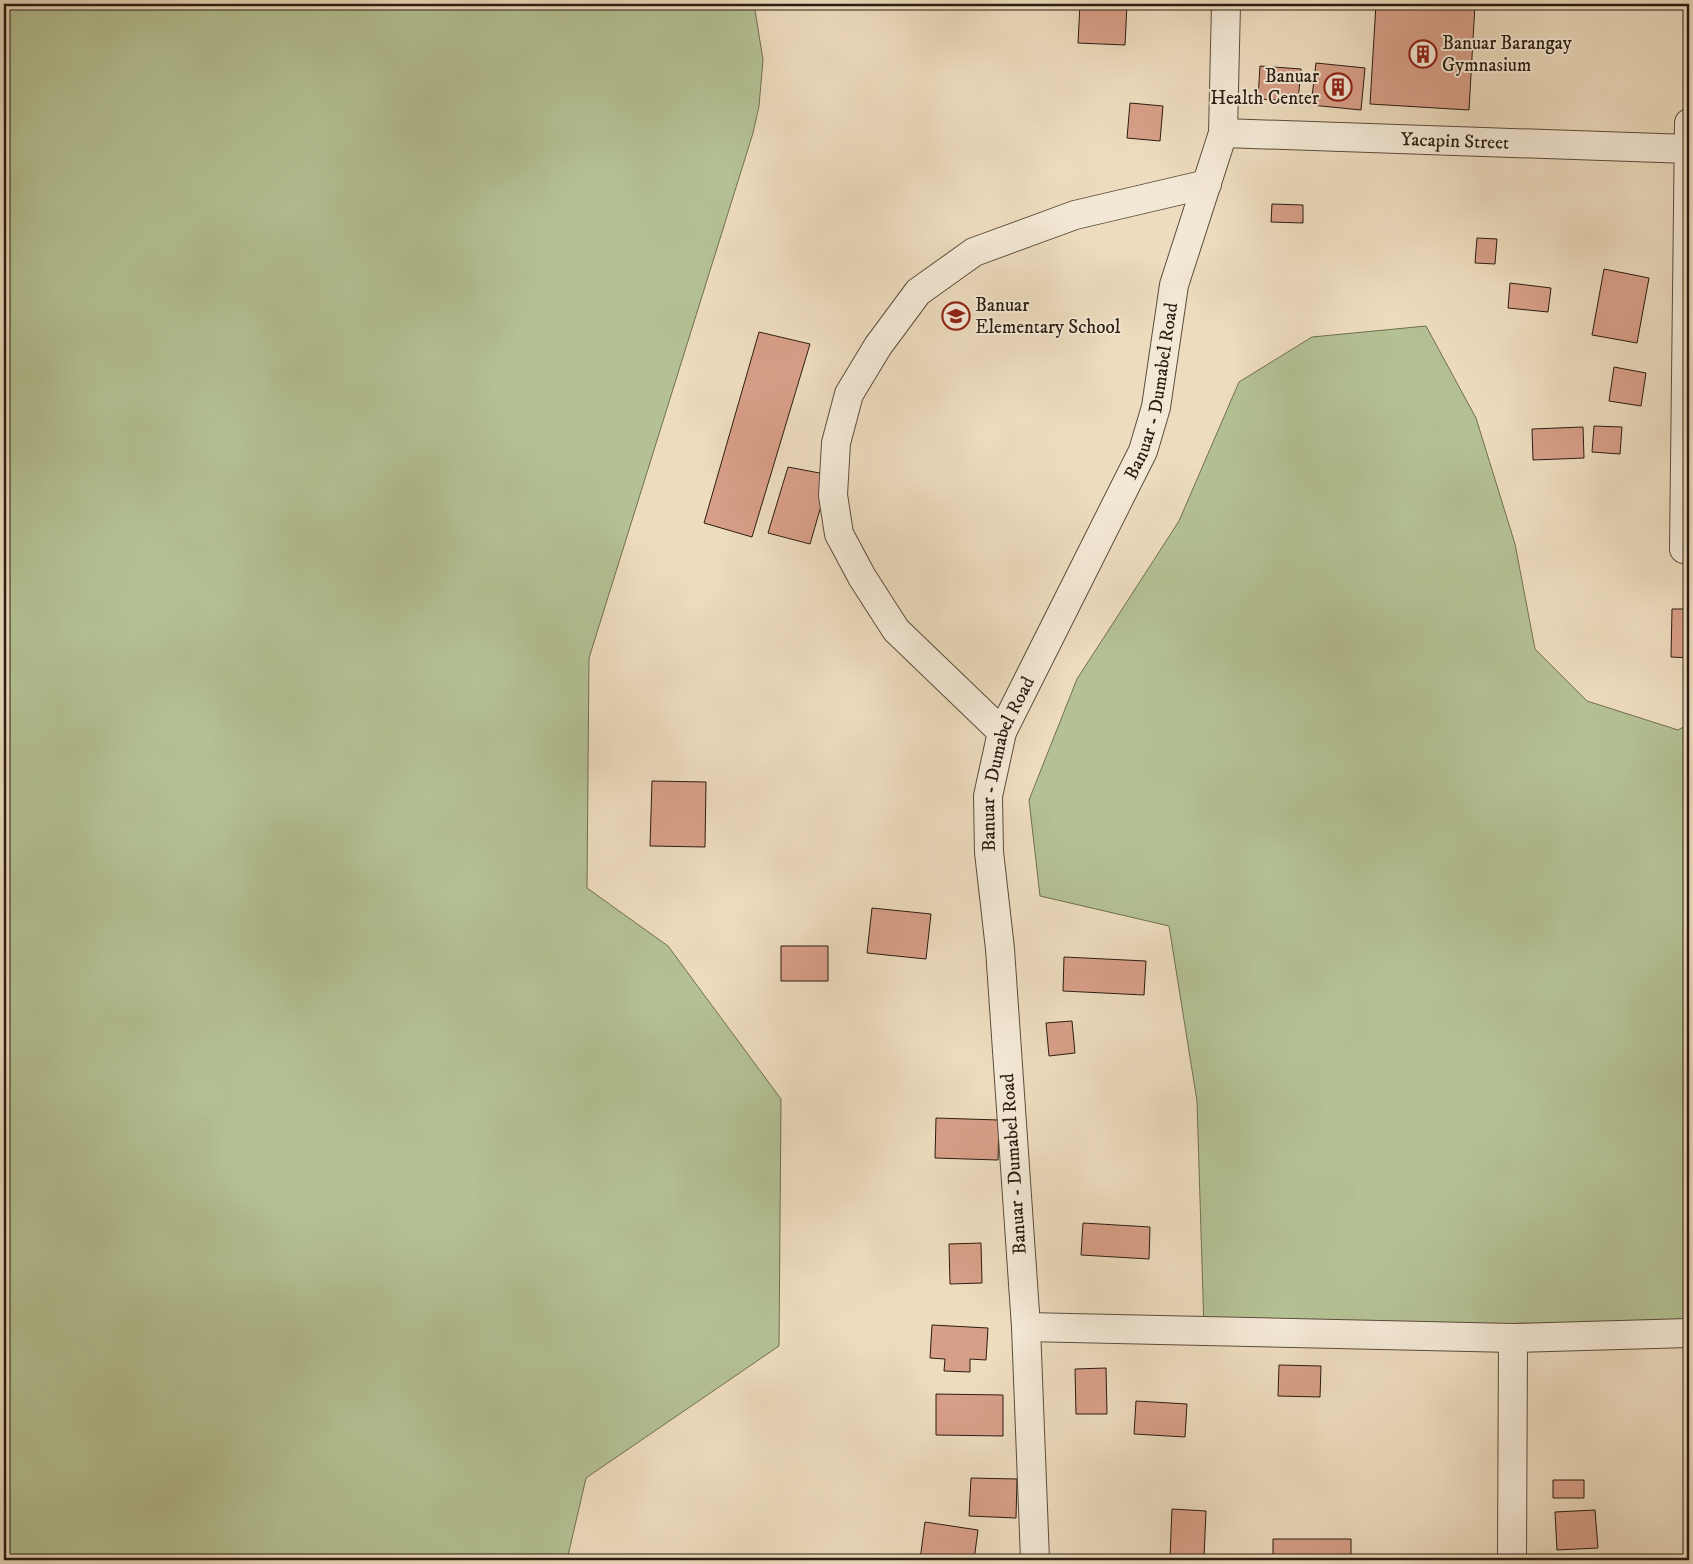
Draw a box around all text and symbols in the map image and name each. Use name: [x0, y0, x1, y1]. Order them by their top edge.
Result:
place label: Banuar Barangay Gymnasium: [1442, 32, 1573, 77]
building icon: Banuar Barangay Gymnasium: [1408, 39, 1438, 69]
place label: Banuar Health Center: [1210, 65, 1319, 110]
building icon: Banuar Health Center: [1323, 72, 1353, 102]
street label: Yacapin Street: [1400, 128, 1510, 154]
place label: Banuar Elementary School: [975, 294, 1121, 339]
school or university icon: Banuar Elementary School: [941, 301, 971, 331]
street label: Banuar - Dumabel Road: [1119, 301, 1183, 483]
street label: Banuar - Dumabel Road: [976, 672, 1040, 852]
street label: Banuar - Dumabel Road: [996, 1072, 1032, 1255]

